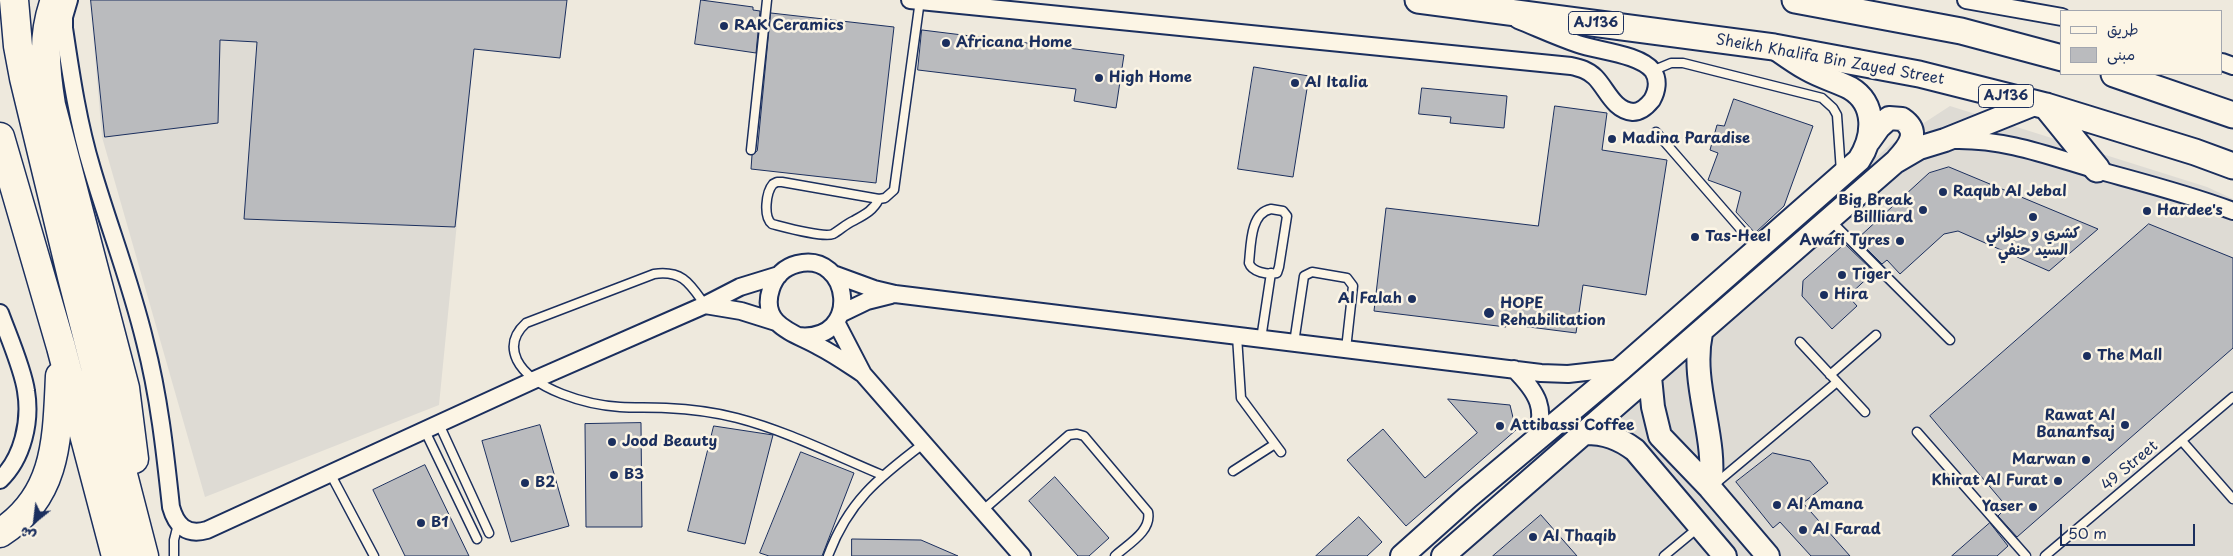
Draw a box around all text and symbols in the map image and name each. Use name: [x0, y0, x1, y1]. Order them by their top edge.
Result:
legend: [2060, 10, 2223, 75]
road number: AJ136: [1568, 12, 1624, 34]
place label: RAK Ceramics: [734, 17, 844, 35]
text: طريق: [2107, 17, 2139, 40]
marker: RAK Ceramics: [718, 20, 730, 32]
street label: Sheikh Khalifa Bin Zayed Street: [1714, 31, 1946, 89]
place label: Africana Home: [956, 34, 1072, 52]
marker: Africana Home: [940, 37, 952, 49]
text: مبنى: [2107, 42, 2135, 65]
place label: High Home: [1109, 69, 1192, 87]
marker: High Home: [1093, 72, 1105, 84]
place label: Al Italia: [1305, 74, 1368, 92]
marker: Al Italia: [1289, 77, 1301, 89]
road number: AJ136: [1978, 84, 2034, 108]
place label: Madina Paradise: [1622, 130, 1750, 148]
marker: Madina Paradise: [1606, 133, 1618, 145]
place label: Raqub Al Jebal: [1953, 183, 2067, 201]
marker: Raqub Al Jebal: [1937, 186, 1949, 198]
place label: Big Break Billliard: [1838, 192, 1913, 227]
place label: Hardee's: [2157, 202, 2223, 220]
marker: Big Break Billliard: [1917, 204, 1929, 216]
marker: Hardee's: [2141, 205, 2153, 217]
marker: كشري و حلواني السيد حنفي: [2027, 211, 2039, 223]
place label: كشري و حلواني السيد حنفي: [1986, 225, 2080, 260]
place label: Tas-Heel: [1705, 228, 1771, 246]
marker: Tas-Heel: [1689, 231, 1701, 243]
place label: Awafi Tyres: [1799, 232, 1890, 250]
marker: Awafi Tyres: [1894, 235, 1906, 247]
place label: Tiger: [1852, 266, 1891, 284]
marker: Tiger: [1836, 269, 1848, 281]
place label: Hira: [1834, 286, 1868, 304]
marker: Hira: [1818, 289, 1830, 301]
place label: Al Falah: [1338, 290, 1402, 308]
marker: Al Falah: [1406, 293, 1418, 305]
place label: HOPE Rehabilitation: [1500, 295, 1606, 330]
marker: HOPE Rehabilitation: [1482, 306, 1496, 320]
place label: The Mall: [2097, 347, 2162, 365]
marker: The Mall: [2081, 350, 2093, 362]
place label: Rawat Al Bananfsaj: [2036, 407, 2115, 442]
place label: Attibassi Coffee: [1510, 417, 1634, 435]
marker: Rawat Al Bananfsaj: [2119, 419, 2131, 431]
marker: Attibassi Coffee: [1494, 420, 1506, 432]
place label: Jood Beauty: [622, 433, 717, 451]
marker: Jood Beauty: [606, 436, 618, 448]
street label: 49 Street: [2098, 437, 2162, 495]
place label: Marwan: [2012, 451, 2076, 469]
marker: Marwan: [2080, 454, 2092, 466]
place label: B3: [624, 466, 644, 484]
marker: B3: [608, 469, 620, 481]
place label: Khirat Al Furat: [1932, 472, 2048, 490]
place label: B2: [535, 474, 555, 492]
marker: Khirat Al Furat: [2052, 475, 2064, 487]
marker: B2: [519, 477, 531, 489]
north arrow: [10, 496, 60, 546]
place label: Al Amana: [1787, 496, 1864, 514]
place label: Yaser: [1982, 498, 2023, 516]
marker: Al Amana: [1771, 499, 1783, 511]
marker: Yaser: [2027, 501, 2039, 513]
place label: B1: [431, 514, 448, 532]
scale bar: [2063, 514, 2198, 546]
marker: B1: [415, 517, 427, 529]
place label: Al Farad: [1813, 521, 1881, 539]
text: 50 m: [2068, 521, 2107, 544]
text: ش: [16, 522, 39, 547]
marker: Al Farad: [1797, 524, 1809, 536]
place label: Al Thaqib: [1543, 528, 1616, 546]
marker: Al Thaqib: [1527, 531, 1539, 543]

